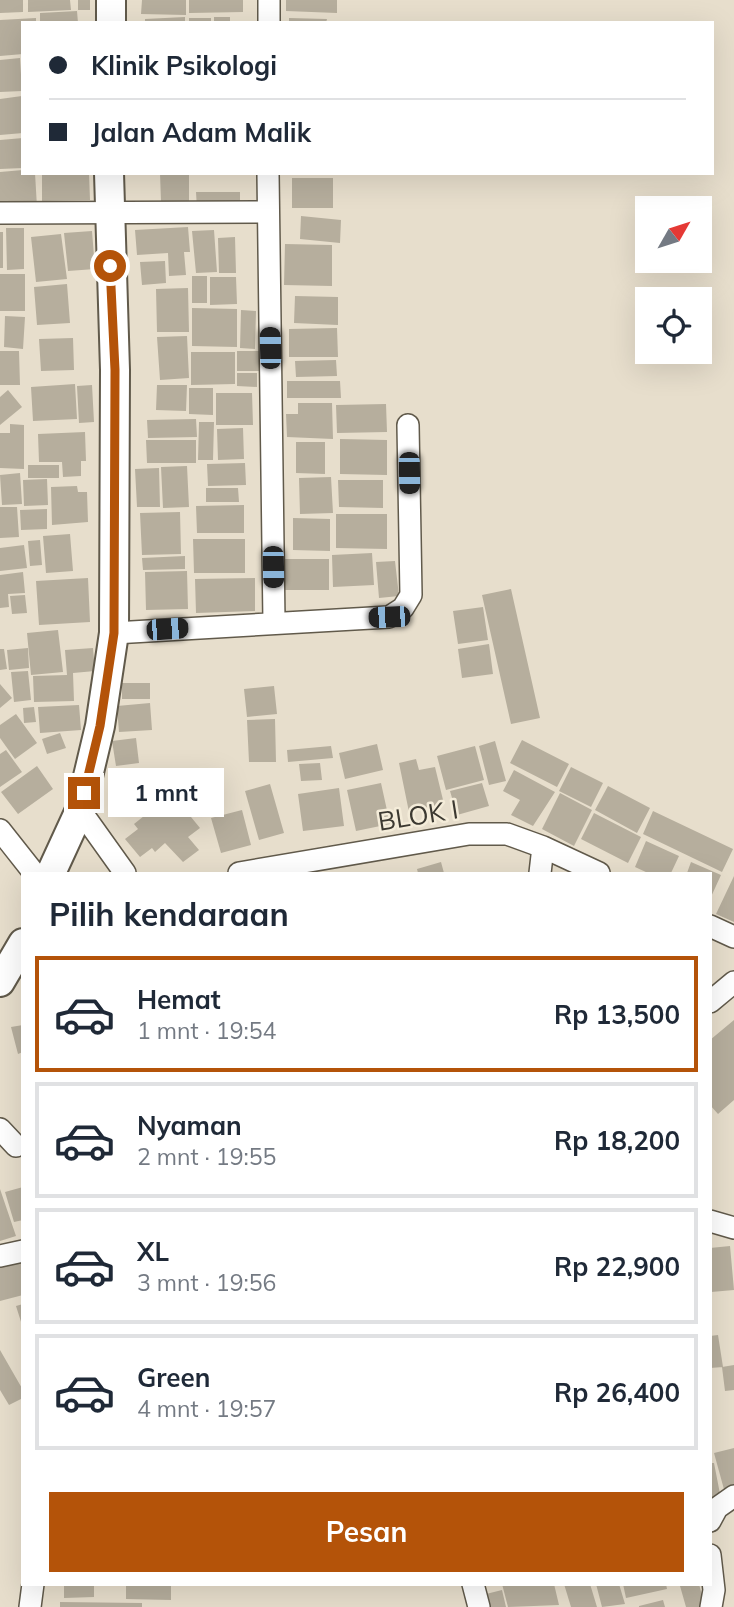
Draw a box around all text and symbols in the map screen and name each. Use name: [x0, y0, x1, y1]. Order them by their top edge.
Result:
text: Klinik Psikologi: [91, 49, 277, 82]
text: Jalan Adam Malik: [91, 116, 311, 149]
north arrow: [635, 196, 712, 273]
map controls: [635, 196, 712, 364]
route start: [94, 250, 126, 282]
button: locate: [635, 287, 712, 364]
car: [260, 327, 281, 369]
car: [399, 452, 420, 494]
car: [263, 546, 284, 588]
car: [368, 606, 411, 628]
car: [146, 617, 189, 641]
callout: 1 mnt: [108, 768, 224, 818]
route end: [68, 777, 100, 809]
text: 1 mnt: [134, 778, 198, 807]
street label: BLOK I: [375, 792, 461, 838]
text: Pilih kendaraan: [49, 894, 289, 934]
icon: car: [53, 983, 116, 1046]
text: Hemat: [137, 983, 221, 1016]
text: Rp 13,500: [554, 998, 680, 1031]
text: 1 mnt · 19:54: [137, 1016, 276, 1045]
icon: car: [53, 1109, 116, 1172]
text: Nyaman: [137, 1109, 242, 1142]
text: Rp 18,200: [554, 1124, 680, 1157]
text: 2 mnt · 19:55: [137, 1142, 276, 1171]
icon: car: [53, 1235, 116, 1298]
text: XL: [137, 1235, 169, 1268]
text: Rp 22,900: [554, 1250, 680, 1283]
text: 3 mnt · 19:56: [137, 1268, 276, 1297]
icon: car: [53, 1361, 116, 1424]
text: Green: [137, 1361, 210, 1394]
text: Rp 26,400: [554, 1376, 680, 1409]
text: 4 mnt · 19:57: [137, 1394, 276, 1423]
button: Pesan: [49, 1492, 684, 1572]

